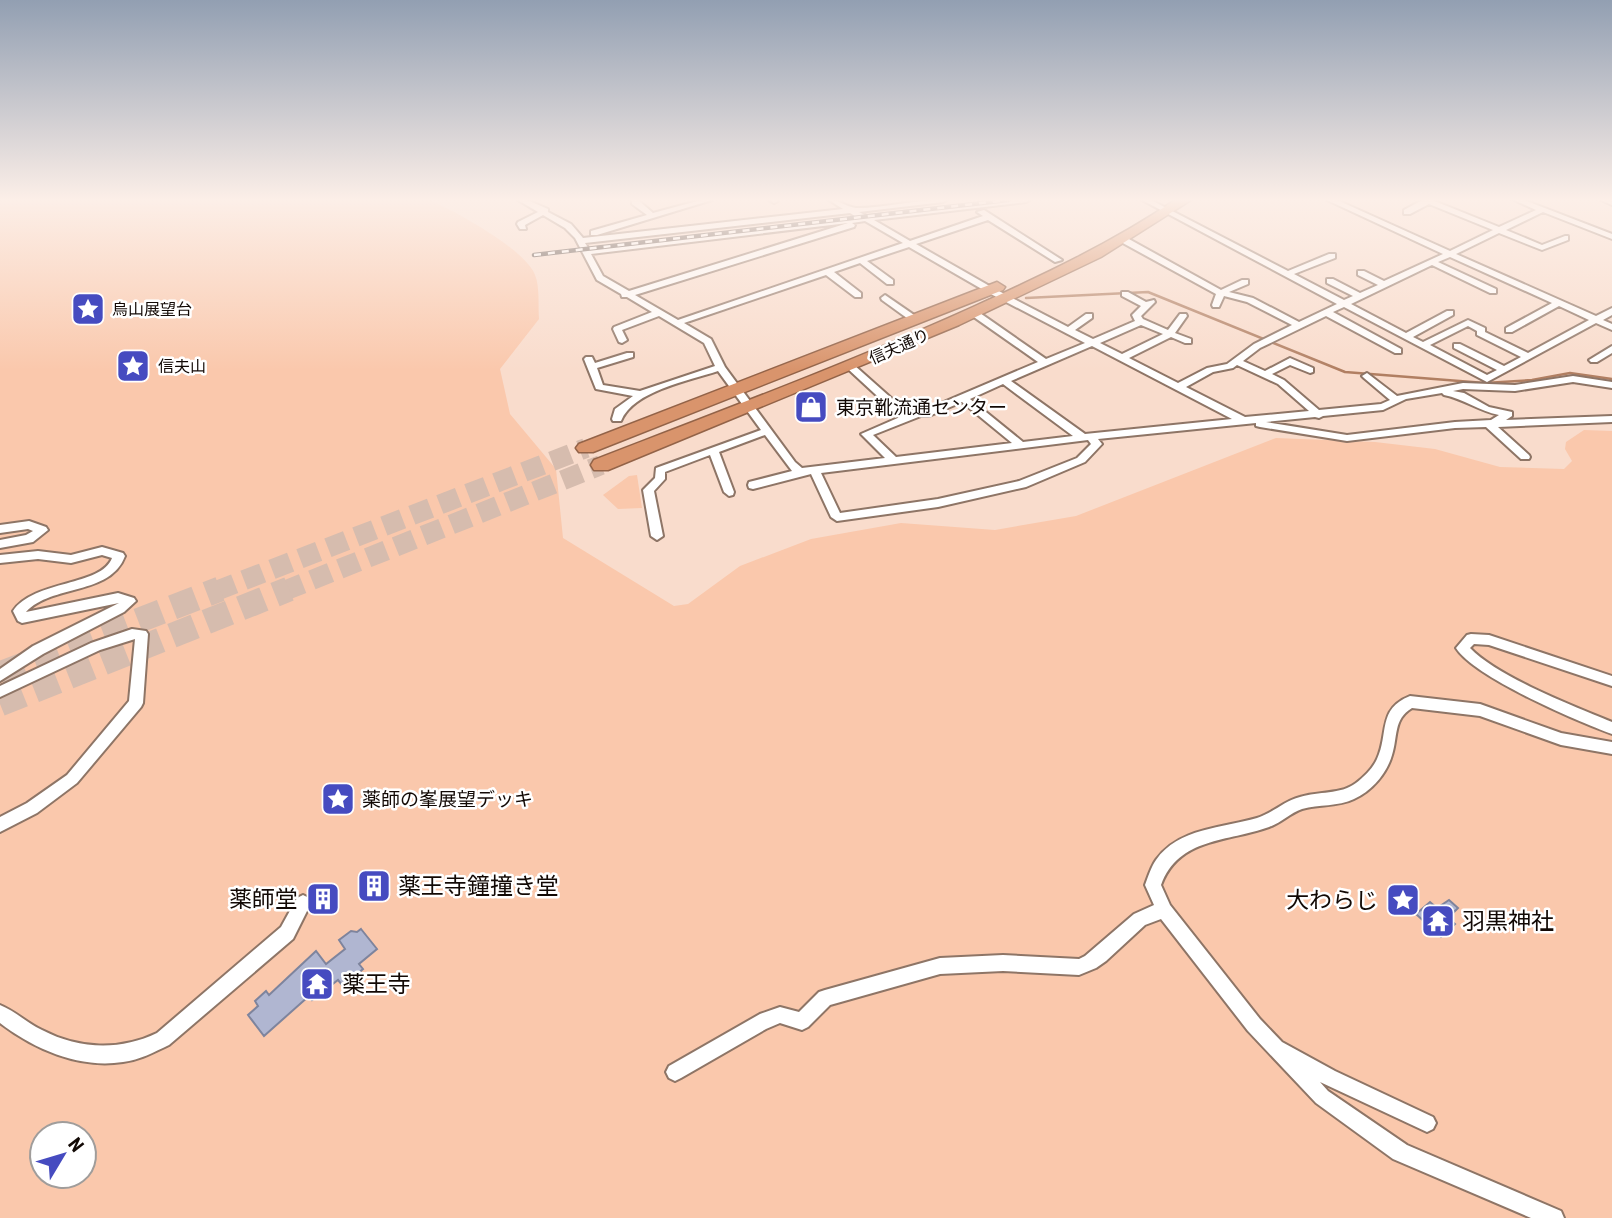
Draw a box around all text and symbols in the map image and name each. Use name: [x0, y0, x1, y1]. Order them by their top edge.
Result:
place icon: 烏山展望台: [69, 290, 107, 328]
place label: 烏山展望台: [112, 300, 192, 319]
street label: 信夫通り: [866, 325, 932, 368]
place icon: 信夫山: [114, 347, 152, 385]
place label: 信夫山: [158, 357, 206, 376]
shop icon: 東京靴流通センター: [792, 388, 830, 426]
place label: 東京靴流通センター: [836, 396, 1007, 419]
place icon: 薬師の峯展望デッキ: [319, 780, 357, 818]
place label: 薬師の峯展望デッキ: [362, 788, 533, 811]
building icon: 薬王寺鐘撞き堂: [355, 867, 393, 905]
place label: 薬王寺鐘撞き堂: [398, 873, 559, 900]
building icon: 薬師堂: [304, 880, 342, 918]
place icon: 大わらじ: [1384, 881, 1422, 919]
place label: 薬師堂: [229, 886, 298, 913]
place label: 大わらじ: [1286, 887, 1378, 914]
temple icon: 羽黒神社: [1419, 902, 1457, 940]
place label: 羽黒神社: [1462, 908, 1554, 935]
temple icon: 薬王寺: [298, 965, 336, 1003]
place label: 薬王寺: [342, 971, 411, 998]
north arrow: [28, 1120, 98, 1190]
text: N: [63, 1133, 89, 1157]

